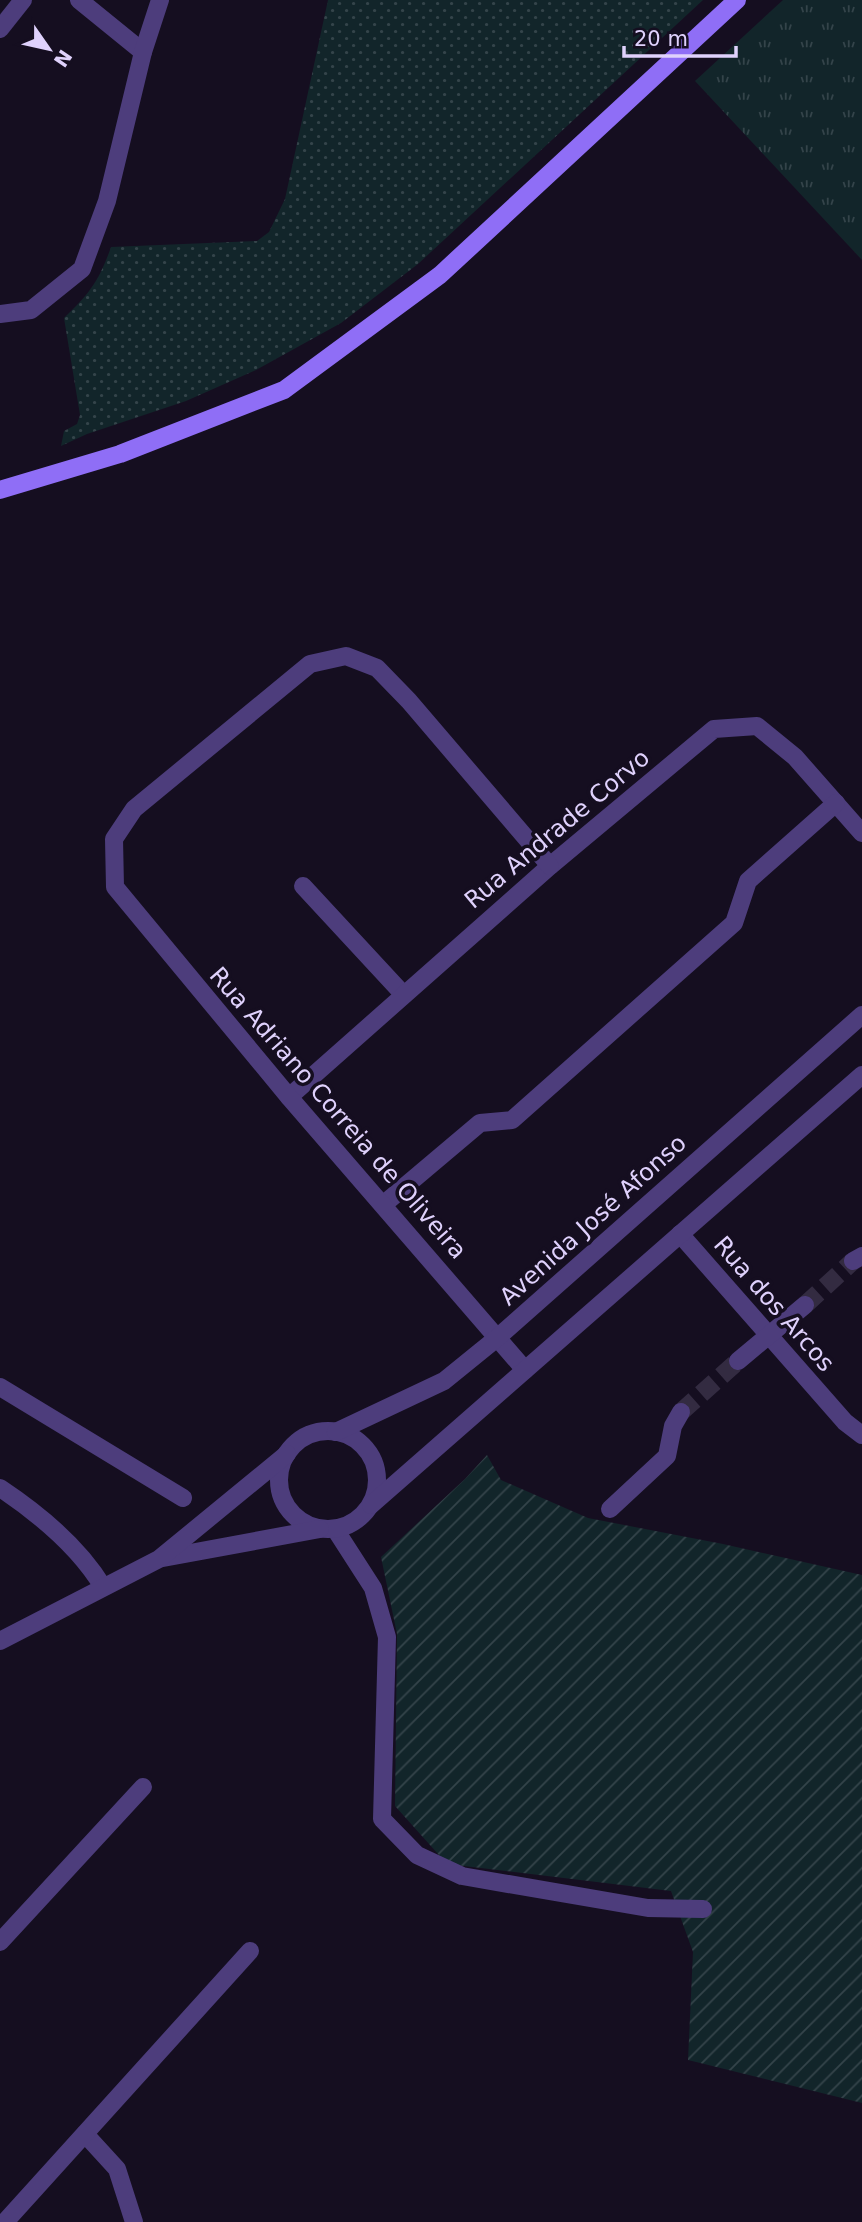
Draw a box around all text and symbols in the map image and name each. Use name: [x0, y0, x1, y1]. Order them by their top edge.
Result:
north arrow: [14, 14, 84, 84]
scale bar: [624, 14, 736, 58]
text: 20 m: [634, 27, 688, 51]
text: N: [50, 46, 77, 71]
street label: Rua Andrade Corvo: [459, 744, 655, 914]
street label: Rua Adriano Correia de Oliveira: [204, 961, 472, 1265]
street label: Avenida José Afonso: [494, 1129, 692, 1311]
street label: Rua dos Arcos: [708, 1231, 840, 1377]

